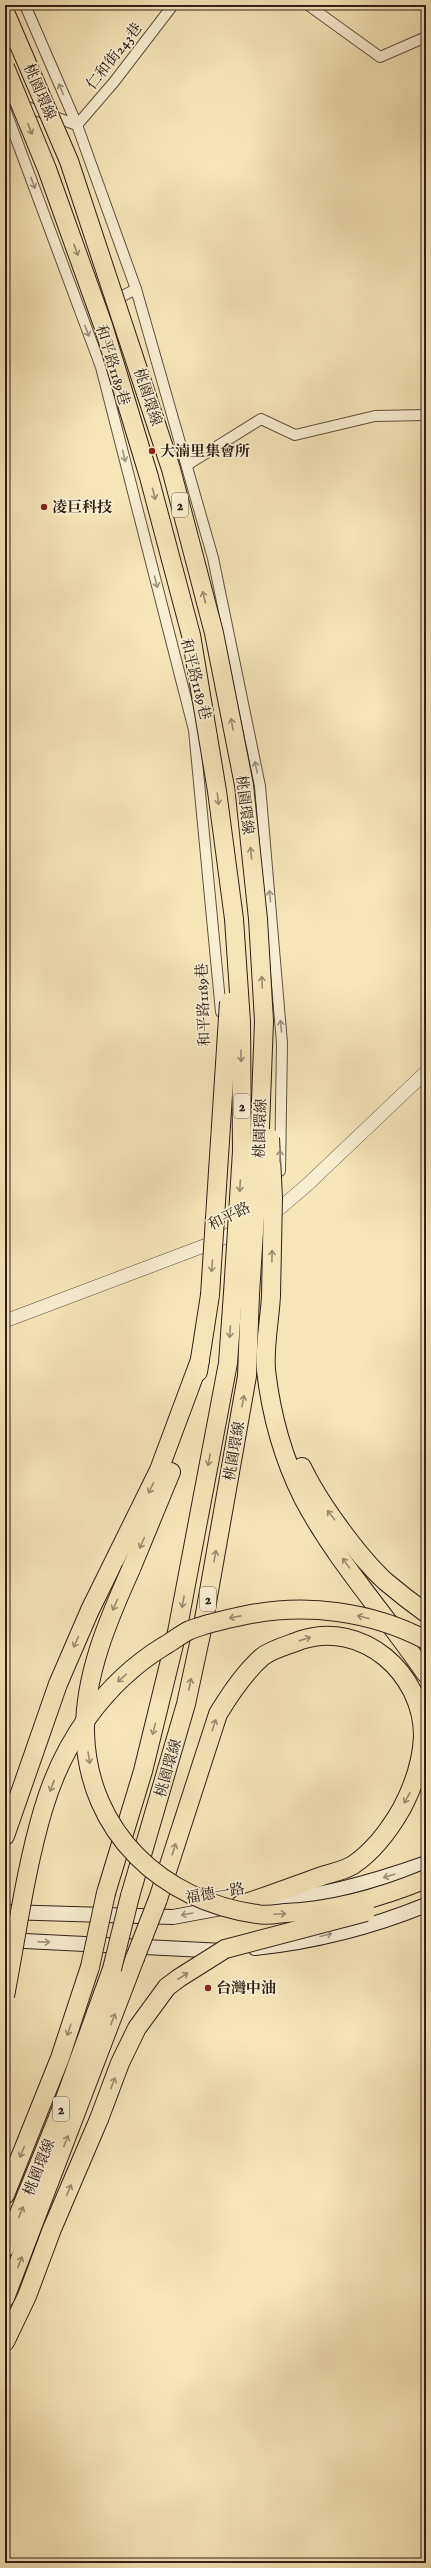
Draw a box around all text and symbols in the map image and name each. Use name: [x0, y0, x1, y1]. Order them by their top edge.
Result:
street label: 仁和街243巷: [82, 19, 147, 94]
street label: 桃園環線: [19, 61, 60, 124]
one-way arrow: [57, 84, 65, 96]
one-way arrow: [27, 122, 35, 134]
one-way arrow: [29, 177, 37, 189]
one-way arrow: [73, 244, 80, 257]
street label: 和平路1189巷: [91, 322, 134, 408]
one-way arrow: [84, 325, 92, 337]
street label: 桃園環線: [129, 366, 166, 429]
place label: 大湳里集會所: [160, 442, 250, 461]
marker: 大湳里集會所: [147, 446, 157, 456]
one-way arrow: [121, 449, 128, 462]
one-way arrow: [150, 488, 158, 501]
road number: 2: [172, 493, 188, 517]
place label: 凌巨科技: [52, 498, 112, 517]
marker: 凌巨科技: [39, 502, 49, 512]
one-way arrow: [153, 575, 160, 588]
one-way arrow: [200, 591, 208, 604]
street label: 和平路1189巷: [176, 636, 215, 722]
one-way arrow: [227, 718, 235, 731]
one-way arrow: [252, 761, 260, 774]
street label: 桃園環線: [231, 774, 258, 836]
one-way arrow: [214, 792, 222, 805]
one-way arrow: [247, 846, 255, 859]
one-way arrow: [266, 890, 273, 903]
street label: 和平路1189巷: [193, 963, 214, 1047]
one-way arrow: [258, 976, 265, 989]
one-way arrow: [277, 1020, 285, 1033]
one-way arrow: [237, 1049, 245, 1062]
road number: 2: [234, 1094, 250, 1118]
street label: 桃園環線: [250, 1098, 271, 1158]
one-way arrow: [276, 1150, 284, 1163]
one-way arrow: [236, 1179, 243, 1192]
street label: 和平路: [205, 1198, 254, 1235]
one-way arrow: [268, 1250, 276, 1263]
one-way arrow: [209, 1259, 216, 1272]
one-way arrow: [227, 1325, 234, 1338]
one-way arrow: [239, 1394, 247, 1407]
street label: 桃園環線: [220, 1420, 249, 1482]
one-way arrow: [205, 1453, 213, 1466]
one-way arrow: [147, 1482, 154, 1494]
one-way arrow: [327, 1510, 336, 1521]
one-way arrow: [137, 1537, 145, 1549]
one-way arrow: [212, 1550, 220, 1563]
one-way arrow: [341, 1557, 350, 1568]
road number: 2: [200, 1587, 216, 1611]
one-way arrow: [178, 1595, 186, 1608]
one-way arrow: [111, 1598, 118, 1610]
one-way arrow: [357, 1613, 370, 1621]
one-way arrow: [229, 1614, 242, 1622]
one-way arrow: [298, 1635, 311, 1642]
one-way arrow: [72, 1636, 79, 1648]
one-way arrow: [116, 1673, 127, 1682]
one-way arrow: [187, 1678, 195, 1691]
one-way arrow: [211, 1719, 219, 1731]
one-way arrow: [149, 1722, 157, 1735]
street label: 桃園環線: [151, 1737, 186, 1800]
one-way arrow: [85, 1751, 93, 1764]
one-way arrow: [47, 1779, 55, 1791]
one-way arrow: [403, 1792, 410, 1804]
one-way arrow: [171, 1843, 179, 1855]
one-way arrow: [383, 1872, 396, 1880]
street label: 福德一路: [184, 1879, 246, 1908]
one-way arrow: [273, 1910, 286, 1917]
one-way arrow: [181, 1911, 194, 1919]
one-way arrow: [320, 1931, 333, 1938]
one-way arrow: [37, 1938, 50, 1945]
one-way arrow: [177, 1971, 189, 1979]
place label: 台灣中油: [216, 1979, 276, 1998]
marker: 台灣中油: [203, 1983, 213, 1993]
one-way arrow: [109, 2013, 117, 2025]
one-way arrow: [65, 2024, 72, 2037]
one-way arrow: [109, 2077, 117, 2089]
road number: 2: [53, 2097, 69, 2121]
one-way arrow: [63, 2135, 71, 2147]
street label: 桃園環線: [19, 2136, 60, 2199]
one-way arrow: [18, 2145, 26, 2157]
one-way arrow: [65, 2184, 73, 2196]
one-way arrow: [17, 2206, 25, 2218]
one-way arrow: [16, 2256, 24, 2268]

